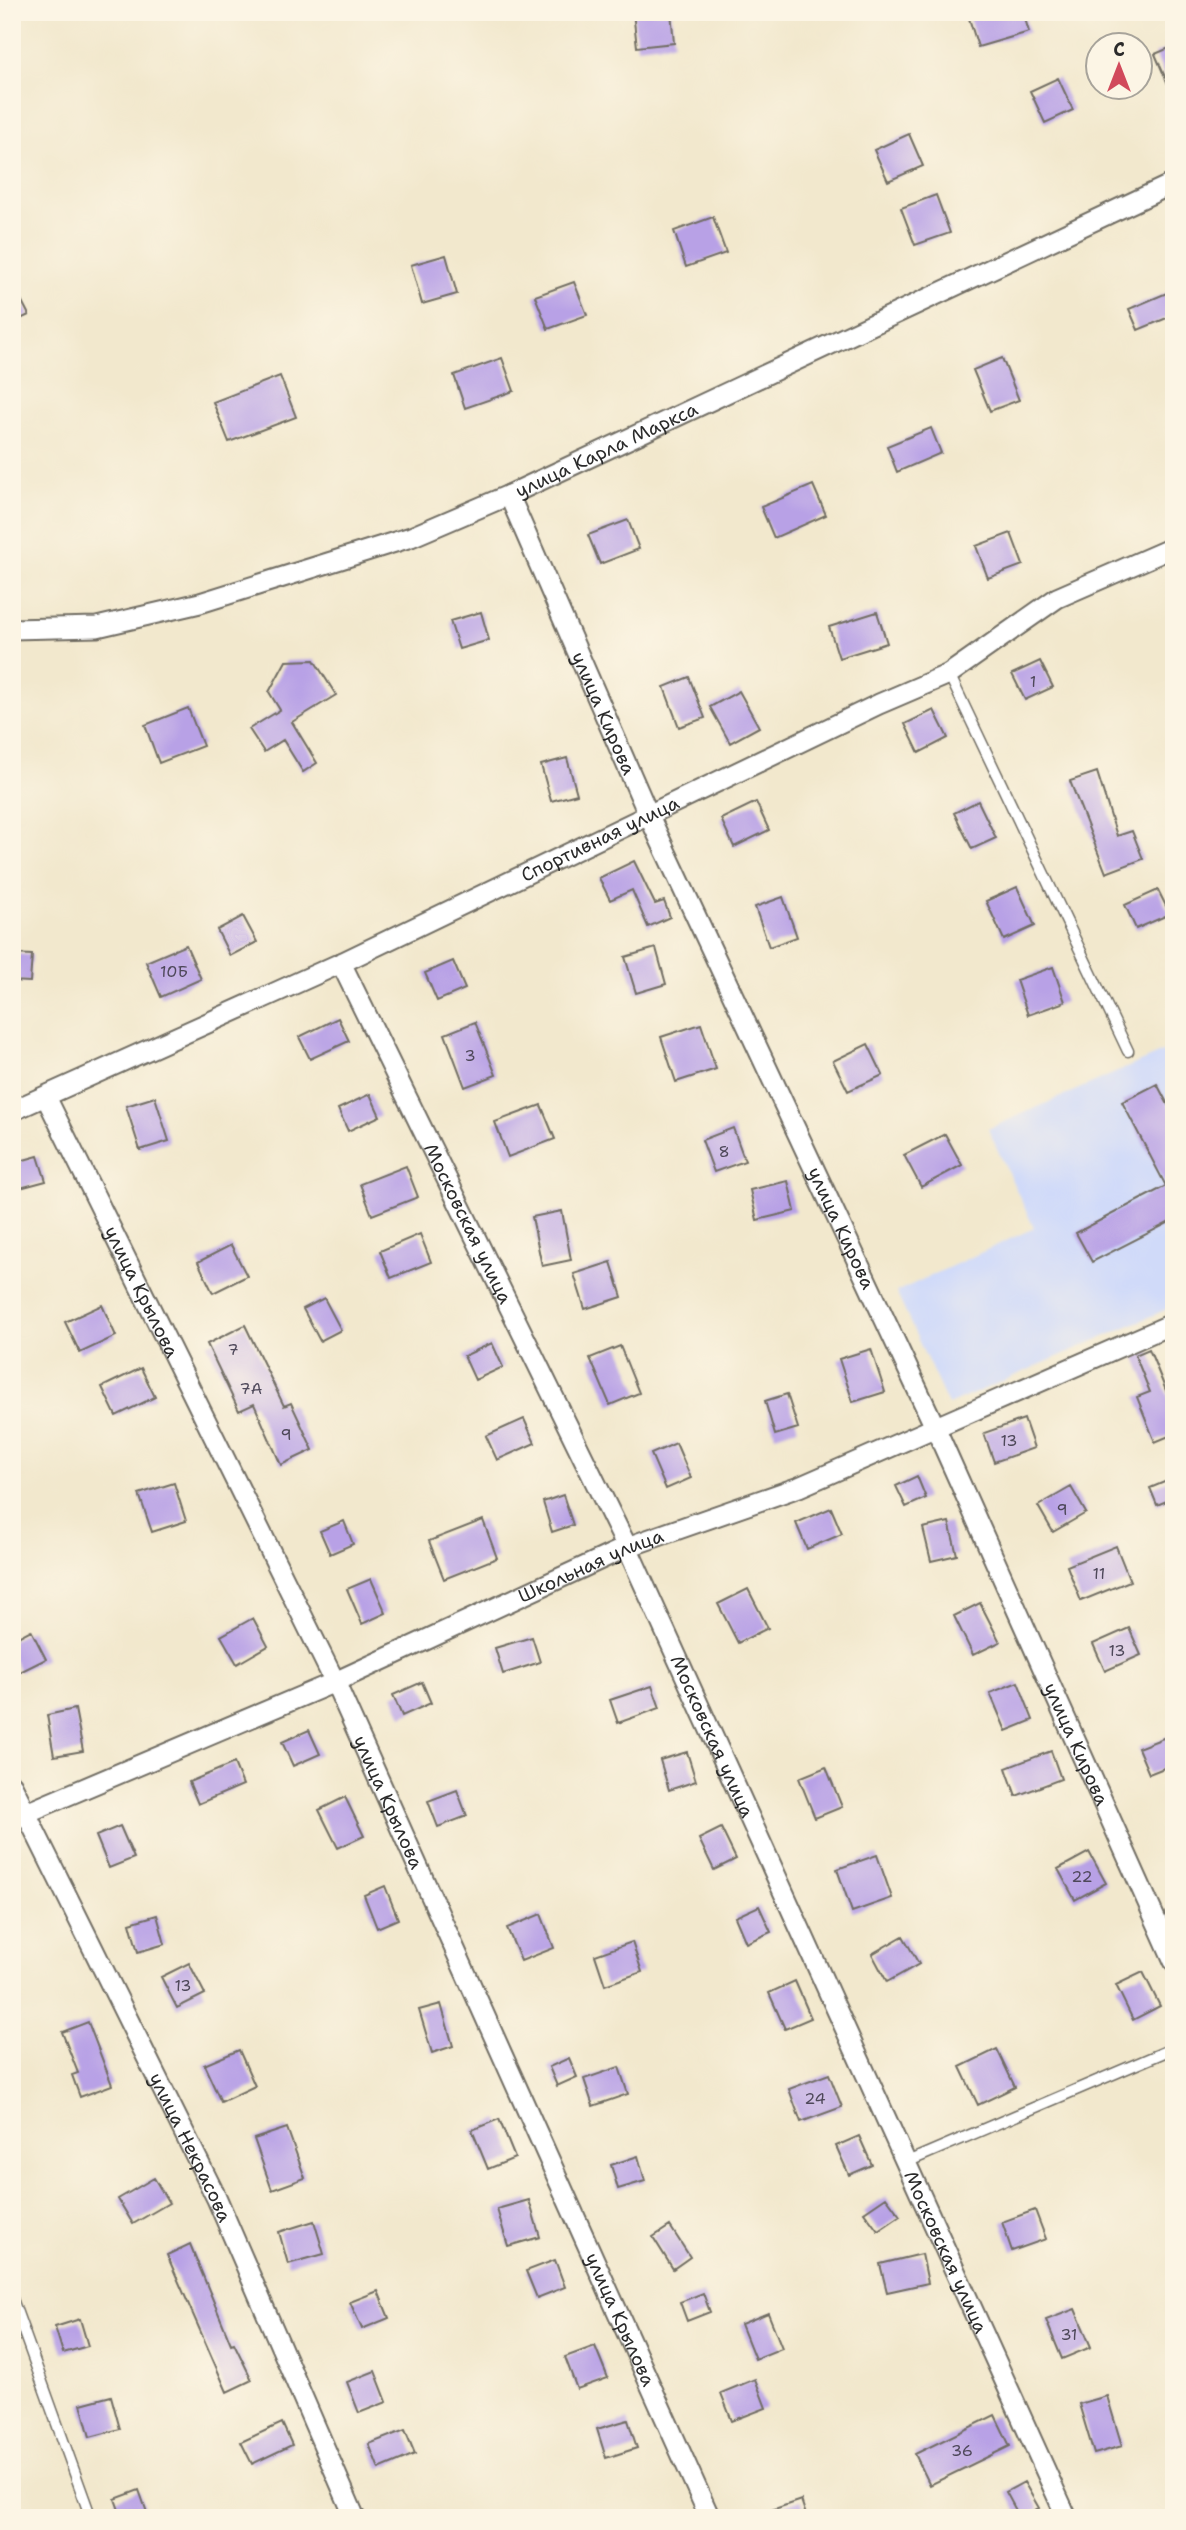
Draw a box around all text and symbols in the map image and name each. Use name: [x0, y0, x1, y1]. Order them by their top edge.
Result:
north arrow: [1084, 32, 1154, 102]
text: С: [1113, 37, 1125, 62]
street label: улица Карла Маркса: [511, 396, 702, 503]
street label: улица Кирова: [566, 648, 642, 779]
house number: 1: [1030, 671, 1036, 692]
street label: Спортивная улица: [517, 790, 683, 888]
house number: 10Б: [160, 961, 188, 982]
house number: 3: [464, 1045, 476, 1066]
street label: Московская улица: [418, 1139, 518, 1308]
house number: 8: [718, 1141, 730, 1162]
street label: улица Кирова: [802, 1163, 881, 1293]
street label: улица Крылова: [99, 1222, 185, 1362]
house number: 7: [227, 1339, 239, 1360]
house number: 7А: [240, 1378, 262, 1399]
house number: 9: [280, 1424, 292, 1445]
house number: 13: [1000, 1430, 1018, 1451]
house number: 9: [1056, 1499, 1068, 1520]
street label: Школьная улица: [514, 1523, 667, 1609]
house number: 11: [1093, 1563, 1105, 1584]
house number: 13: [1108, 1640, 1126, 1661]
street label: Московская улица: [665, 1651, 760, 1822]
street label: улица Кирова: [1038, 1679, 1115, 1810]
street label: улица Крылова: [348, 1731, 429, 1873]
house number: 22: [1071, 1866, 1093, 1887]
house number: 13: [174, 1975, 192, 1996]
street label: улица Некрасова: [143, 2069, 238, 2226]
house number: 24: [804, 2088, 826, 2109]
street label: Московская улица: [898, 2167, 994, 2337]
street label: улица Крылова: [580, 2249, 661, 2390]
house number: 31: [1060, 2324, 1078, 2345]
house number: 36: [951, 2440, 973, 2461]

